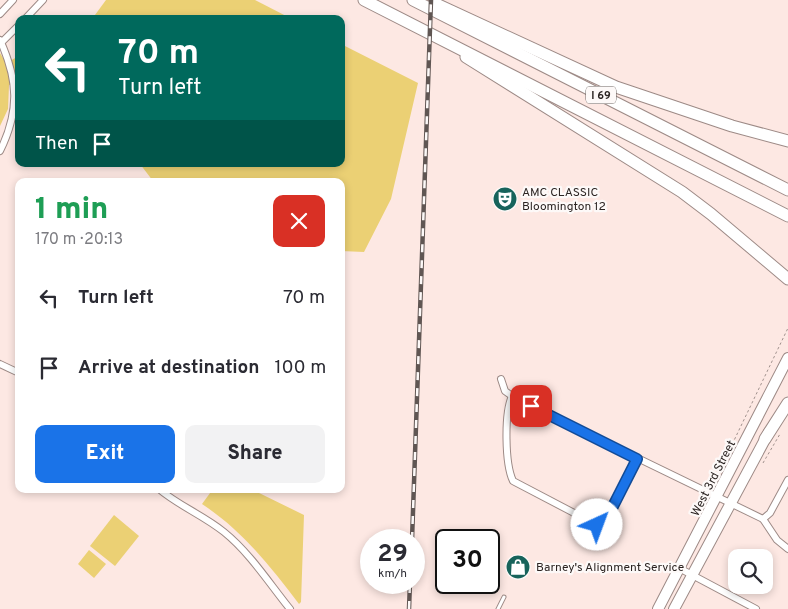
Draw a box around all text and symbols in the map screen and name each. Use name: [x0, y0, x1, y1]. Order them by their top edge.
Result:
text: 70 m: [118, 32, 199, 76]
icon: left: [35, 35, 100, 100]
text: Turn left: [118, 75, 201, 102]
road number: I 69: [586, 86, 616, 104]
icon: arrive: [88, 130, 116, 158]
text: Then: [35, 132, 78, 156]
place label: AMC CLASSIC Bloomington 12: [522, 185, 606, 215]
theatre icon: AMC CLASSIC Bloomington 12: [492, 186, 518, 212]
text: 1 min: [35, 192, 108, 229]
button: close: [273, 195, 325, 247]
text: 170 m · 20:13: [35, 230, 123, 250]
icon: left: [35, 284, 63, 312]
text: Turn left: [78, 286, 154, 310]
text: 70 m: [283, 286, 325, 310]
icon: arrive: [35, 354, 63, 382]
text: Arrive at destination: [78, 356, 259, 380]
text: 100 m: [274, 356, 326, 380]
pin: [510, 385, 552, 427]
icon: arrive: [517, 392, 545, 420]
button: Exit: [35, 425, 175, 483]
button: Share: [185, 425, 325, 483]
street label: West 3rd Street: [688, 438, 740, 519]
position arrow: [570, 498, 622, 550]
speed limit sign: 30: [435, 529, 500, 594]
text: 29: [377, 539, 408, 571]
map controls: [728, 549, 773, 594]
button: search: [728, 549, 773, 594]
shop icon: Barney's Alignment Service: [505, 554, 531, 580]
place label: Barney's Alignment Service: [536, 560, 684, 576]
text: km/h: [378, 566, 407, 582]

